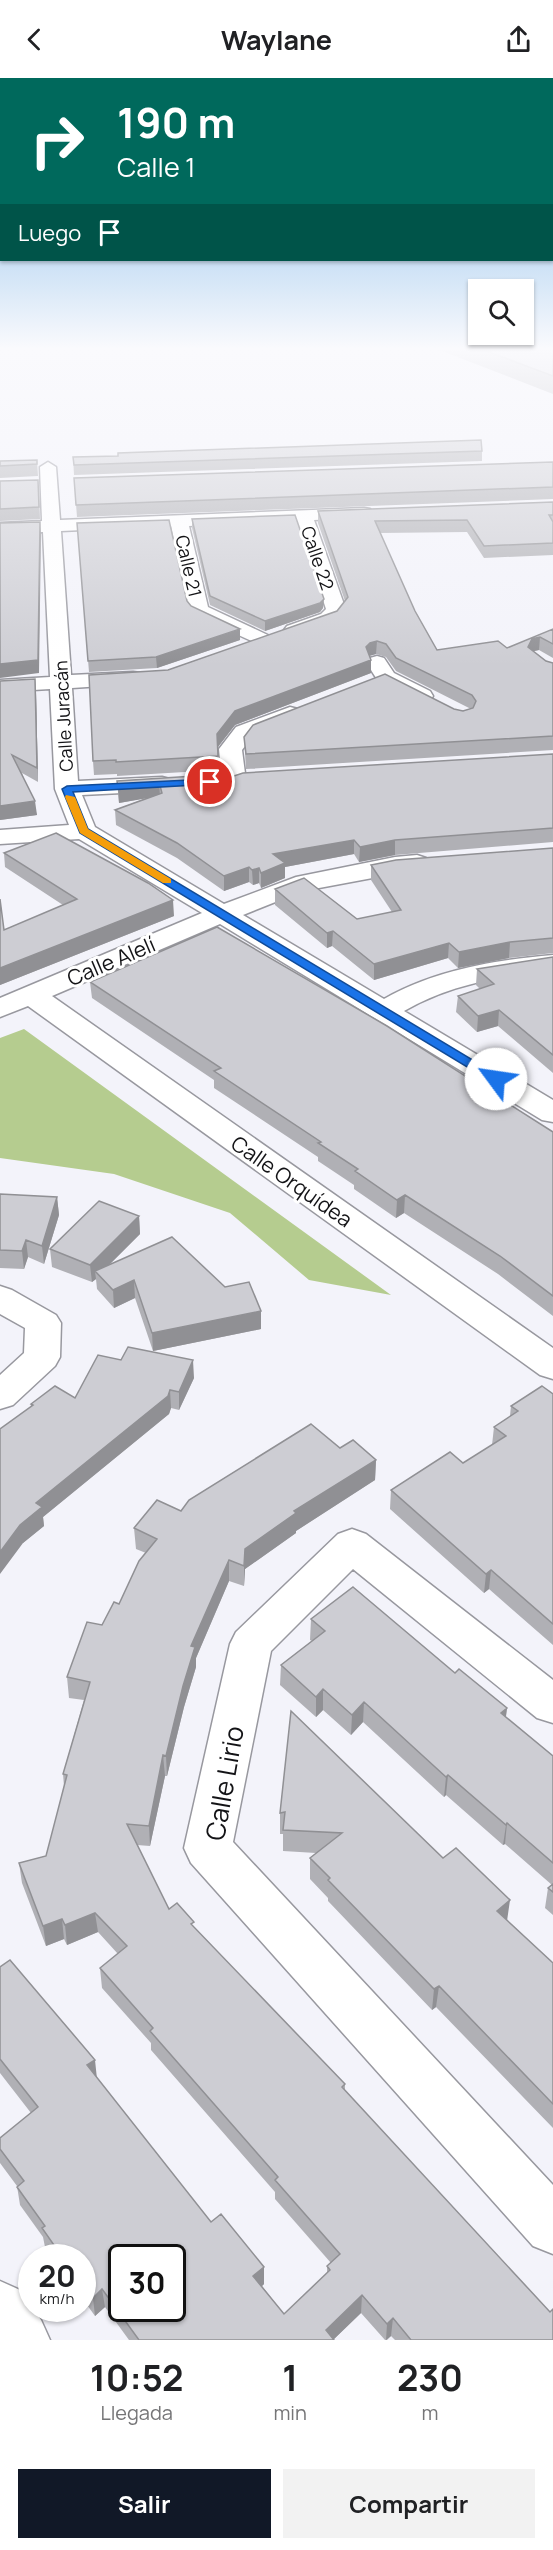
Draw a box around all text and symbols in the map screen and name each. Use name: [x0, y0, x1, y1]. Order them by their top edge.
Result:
text: Waylane: [221, 21, 332, 58]
icon: back: [18, 23, 51, 56]
icon: share: [502, 23, 535, 56]
text: 190 m: [117, 93, 235, 151]
icon: right: [18, 102, 96, 180]
text: Calle 1: [117, 148, 196, 185]
icon: arrive: [93, 216, 126, 249]
text: Luego: [18, 218, 81, 248]
map controls: [468, 279, 534, 345]
button: search: [468, 279, 534, 345]
street label: Calle 22: [296, 523, 340, 593]
street label: Calle 21: [170, 533, 208, 599]
street label: Calle Juracán: [48, 660, 78, 772]
pin: [184, 756, 235, 807]
icon: arrive: [193, 765, 226, 798]
street label: Calle Alelí: [63, 930, 159, 992]
position arrow: [464, 1047, 528, 1111]
street label: Calle Orquídea: [226, 1129, 358, 1233]
street label: Calle Lirio: [196, 1723, 252, 1843]
speed limit sign: 30: [108, 2244, 186, 2322]
text: 20: [38, 2255, 76, 2296]
text: km/h: [40, 2288, 74, 2309]
text: 10:52: [90, 2353, 183, 2402]
text: 1: [282, 2353, 298, 2402]
text: 230: [397, 2353, 463, 2402]
text: Llegada: [100, 2399, 173, 2426]
text: min: [273, 2399, 307, 2426]
text: m: [421, 2399, 438, 2426]
button: Salir: [18, 2469, 271, 2538]
button: Compartir: [283, 2469, 535, 2538]

